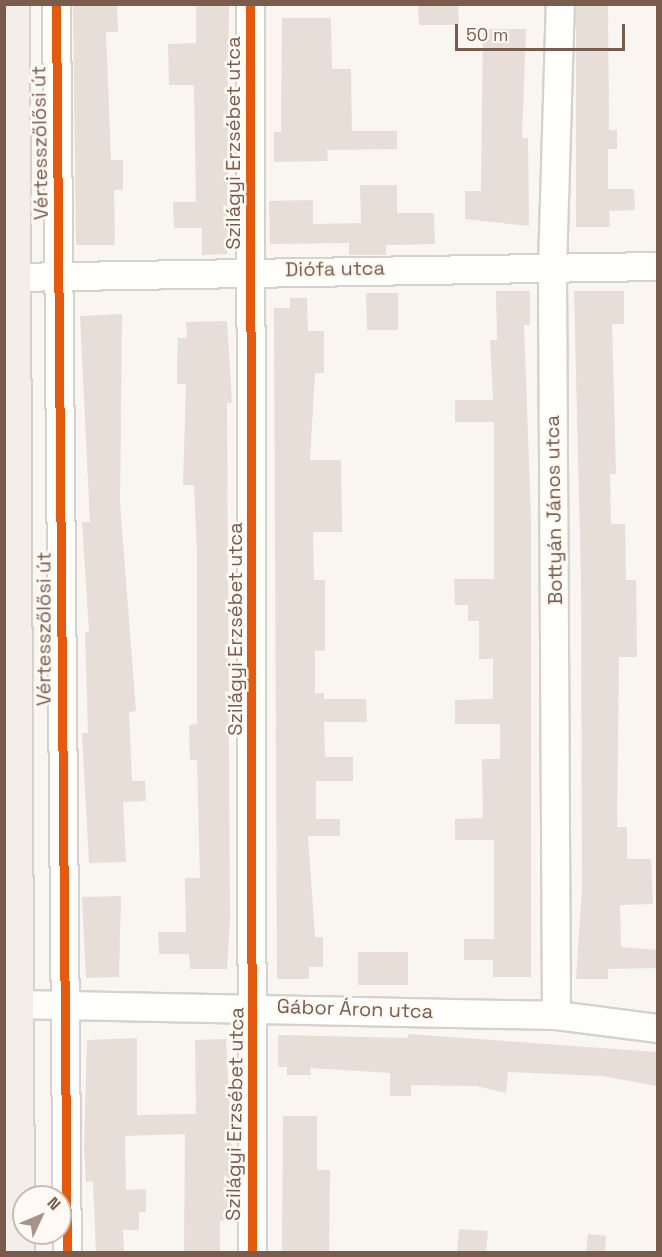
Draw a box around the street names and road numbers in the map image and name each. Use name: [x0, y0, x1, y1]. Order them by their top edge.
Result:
street label: Szilágyi Erzsébet utca: [221, 36, 245, 250]
street label: Vértesszőlősi út: [27, 66, 53, 220]
street label: Diófa utca: [285, 256, 385, 282]
street label: Bottyán János utca: [540, 415, 568, 605]
street label: Szilágyi Erzsébet utca: [223, 522, 247, 736]
street label: Vértesszőlősi út: [32, 552, 56, 706]
street label: Gábor Áron utca: [276, 994, 434, 1024]
street label: Szilágyi Erzsébet utca: [221, 1007, 249, 1221]

